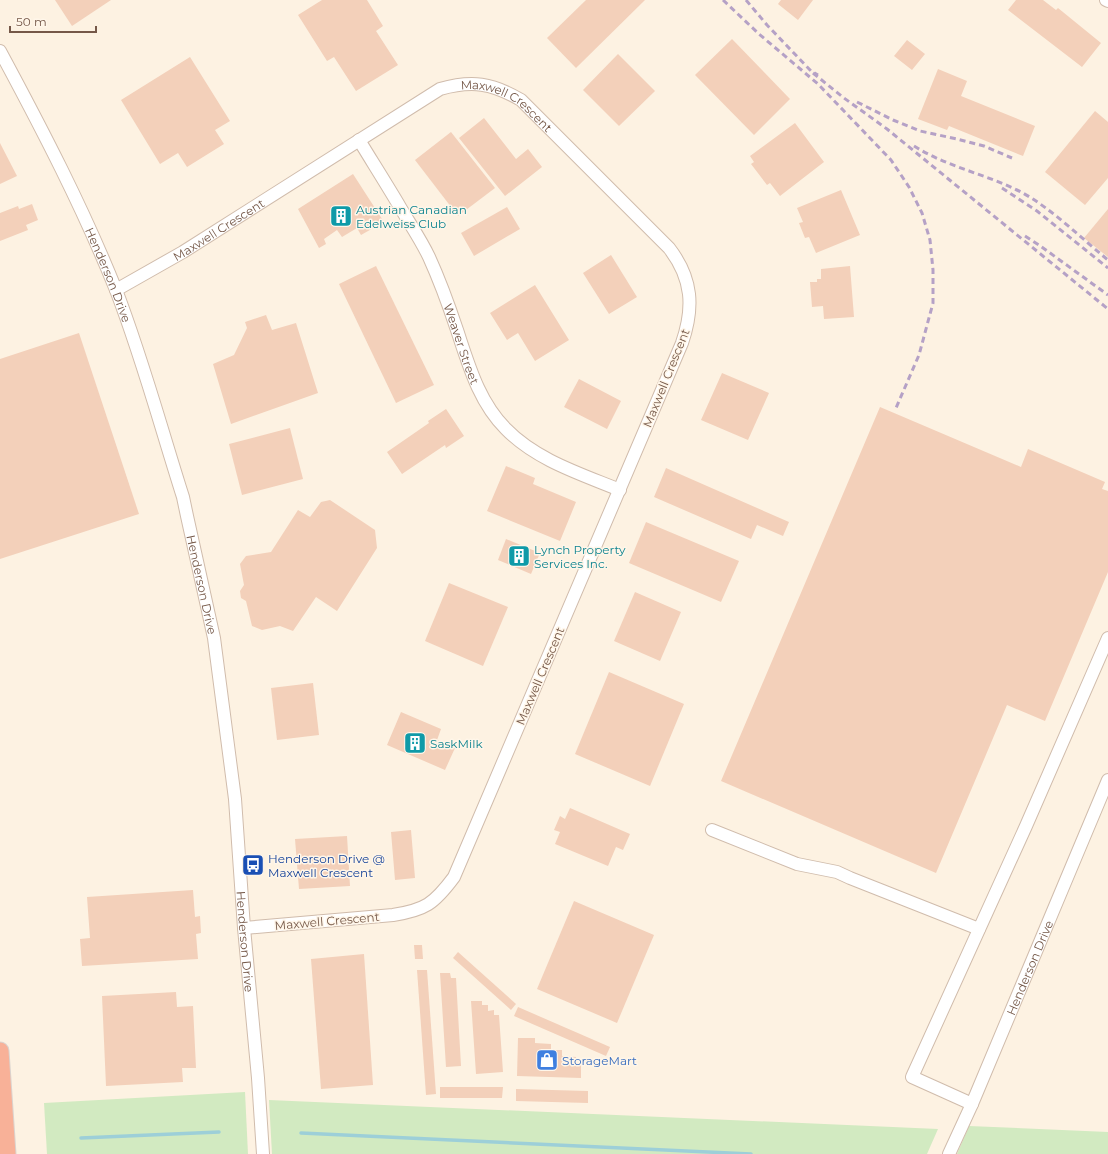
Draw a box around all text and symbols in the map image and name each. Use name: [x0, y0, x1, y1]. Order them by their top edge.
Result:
scale bar: [10, 8, 96, 34]
text: 50 m: [16, 14, 47, 29]
street label: Maxwell Crescent: [460, 76, 556, 135]
street label: Maxwell Crescent: [170, 195, 267, 264]
place label: Austrian Canadian Edelweiss Club: [356, 202, 467, 231]
building icon: Austrian Canadian Edelweiss Club: [328, 203, 354, 229]
street label: Henderson Drive: [83, 225, 135, 324]
street label: Weaver Street: [441, 301, 483, 386]
street label: Maxwell Crescent: [639, 326, 693, 430]
street label: Henderson Drive: [184, 533, 220, 636]
place label: Lynch Property Services Inc.: [534, 542, 626, 571]
building icon: Lynch Property Services Inc.: [506, 543, 532, 569]
street label: Maxwell Crescent: [513, 625, 567, 727]
building icon: SaskMilk: [402, 730, 428, 756]
place label: SaskMilk: [430, 736, 483, 751]
place label: Henderson Drive @ Maxwell Crescent: [268, 851, 385, 880]
bus stop icon: Henderson Drive @ Maxwell Crescent: [240, 852, 266, 878]
street label: Henderson Drive: [234, 890, 257, 993]
street label: Maxwell Crescent: [274, 909, 380, 933]
street label: Henderson Drive: [1003, 918, 1056, 1017]
shop icon: StorageMart: [534, 1047, 560, 1073]
place label: StorageMart: [562, 1053, 637, 1068]

